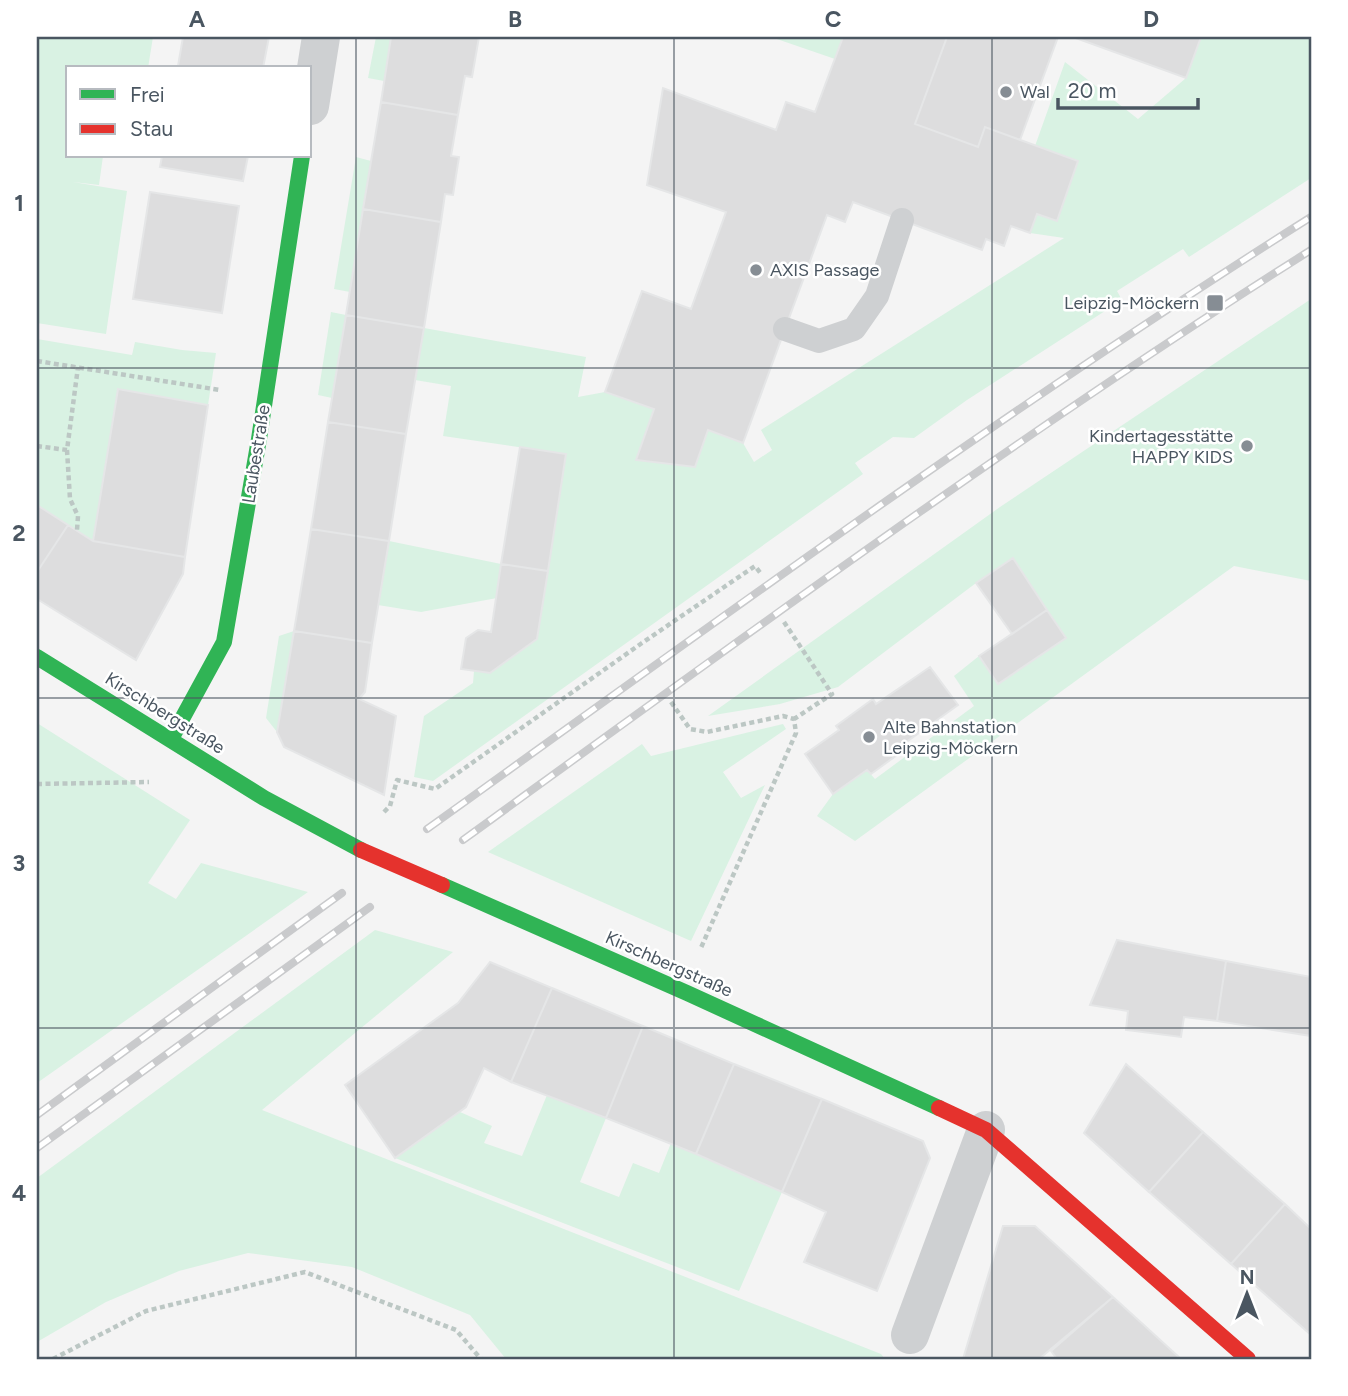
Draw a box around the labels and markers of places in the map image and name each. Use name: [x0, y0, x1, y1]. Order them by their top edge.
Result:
place label: Wal: [1020, 81, 1050, 103]
marker: Wal: [998, 84, 1014, 100]
place label: AXIS Passage: [770, 259, 880, 281]
marker: AXIS Passage: [748, 262, 764, 278]
place label: Leipzig-Möckern: [1064, 292, 1199, 314]
marker: Leipzig-Möckern: [1205, 293, 1225, 313]
place label: Kindertagesstätte HAPPY KIDS: [1089, 425, 1233, 468]
marker: Kindertagesstätte HAPPY KIDS: [1239, 438, 1255, 454]
place label: Alte Bahnstation Leipzig-Möckern: [883, 716, 1018, 759]
marker: Alte Bahnstation Leipzig-Möckern: [861, 729, 877, 745]

